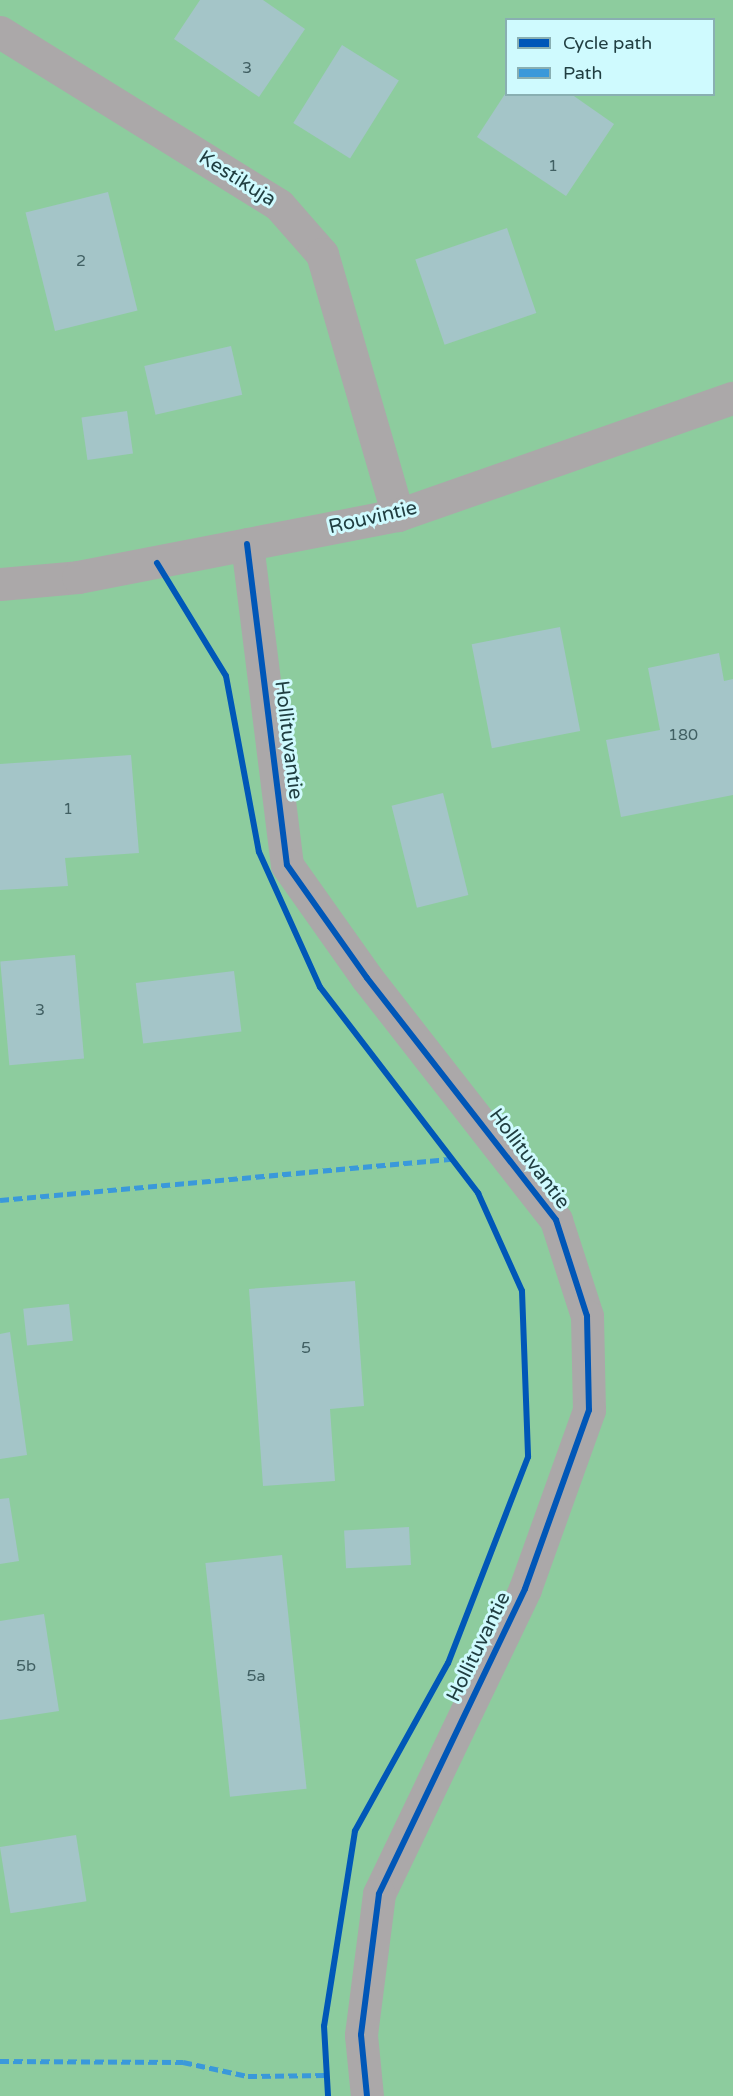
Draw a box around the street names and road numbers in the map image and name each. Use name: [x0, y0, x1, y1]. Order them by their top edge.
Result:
street label: Kestikuja: [194, 146, 280, 212]
street label: Rouvintie: [326, 496, 420, 540]
street label: Hollituvantie: [269, 679, 307, 801]
street label: Hollituvantie: [484, 1104, 574, 1214]
street label: Hollituvantie: [442, 1588, 516, 1706]

